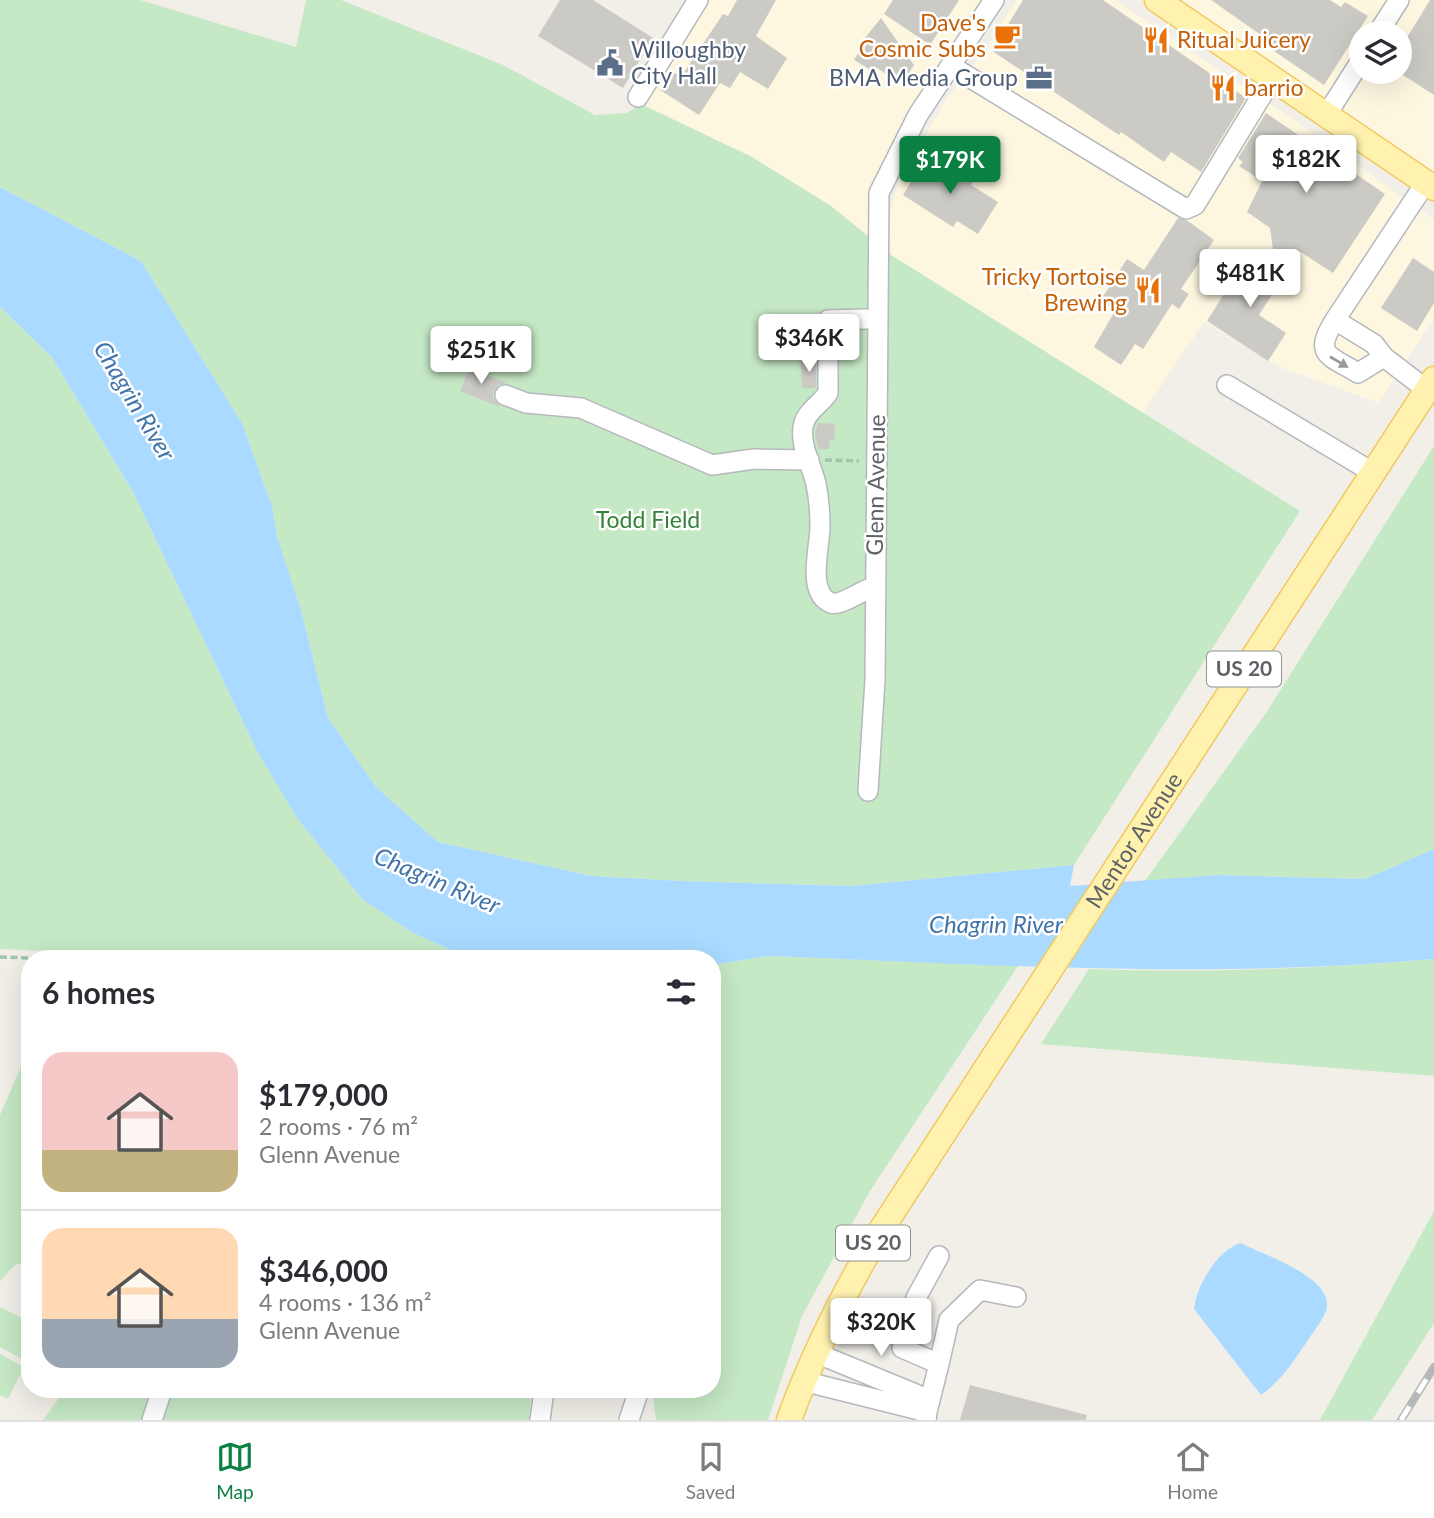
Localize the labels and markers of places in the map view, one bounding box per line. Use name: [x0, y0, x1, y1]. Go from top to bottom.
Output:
place label: Dave's Cosmic Subs: [859, 8, 986, 62]
cafe icon: Dave's Cosmic Subs: [992, 21, 1022, 51]
restaurant icon: Ritual Juicery: [1141, 25, 1171, 55]
place label: Ritual Juicery: [1177, 25, 1311, 53]
place label: Willoughby City Hall: [631, 35, 746, 89]
public building icon: Willoughby City Hall: [595, 48, 625, 78]
place label: BMA Media Group: [829, 63, 1018, 91]
office icon: BMA Media Group: [1024, 63, 1054, 93]
restaurant icon: barrio: [1208, 73, 1238, 103]
place label: barrio: [1244, 73, 1304, 101]
pin: $179K: [901, 136, 999, 196]
pin: $182K: [1257, 136, 1355, 195]
pin: $481K: [1201, 250, 1299, 309]
place label: Tricky Tortoise Brewing: [982, 262, 1127, 316]
restaurant icon: Tricky Tortoise Brewing: [1133, 275, 1163, 305]
pin: $346K: [760, 314, 858, 374]
pin: $251K: [432, 326, 530, 386]
pin: $320K: [832, 1298, 930, 1358]

